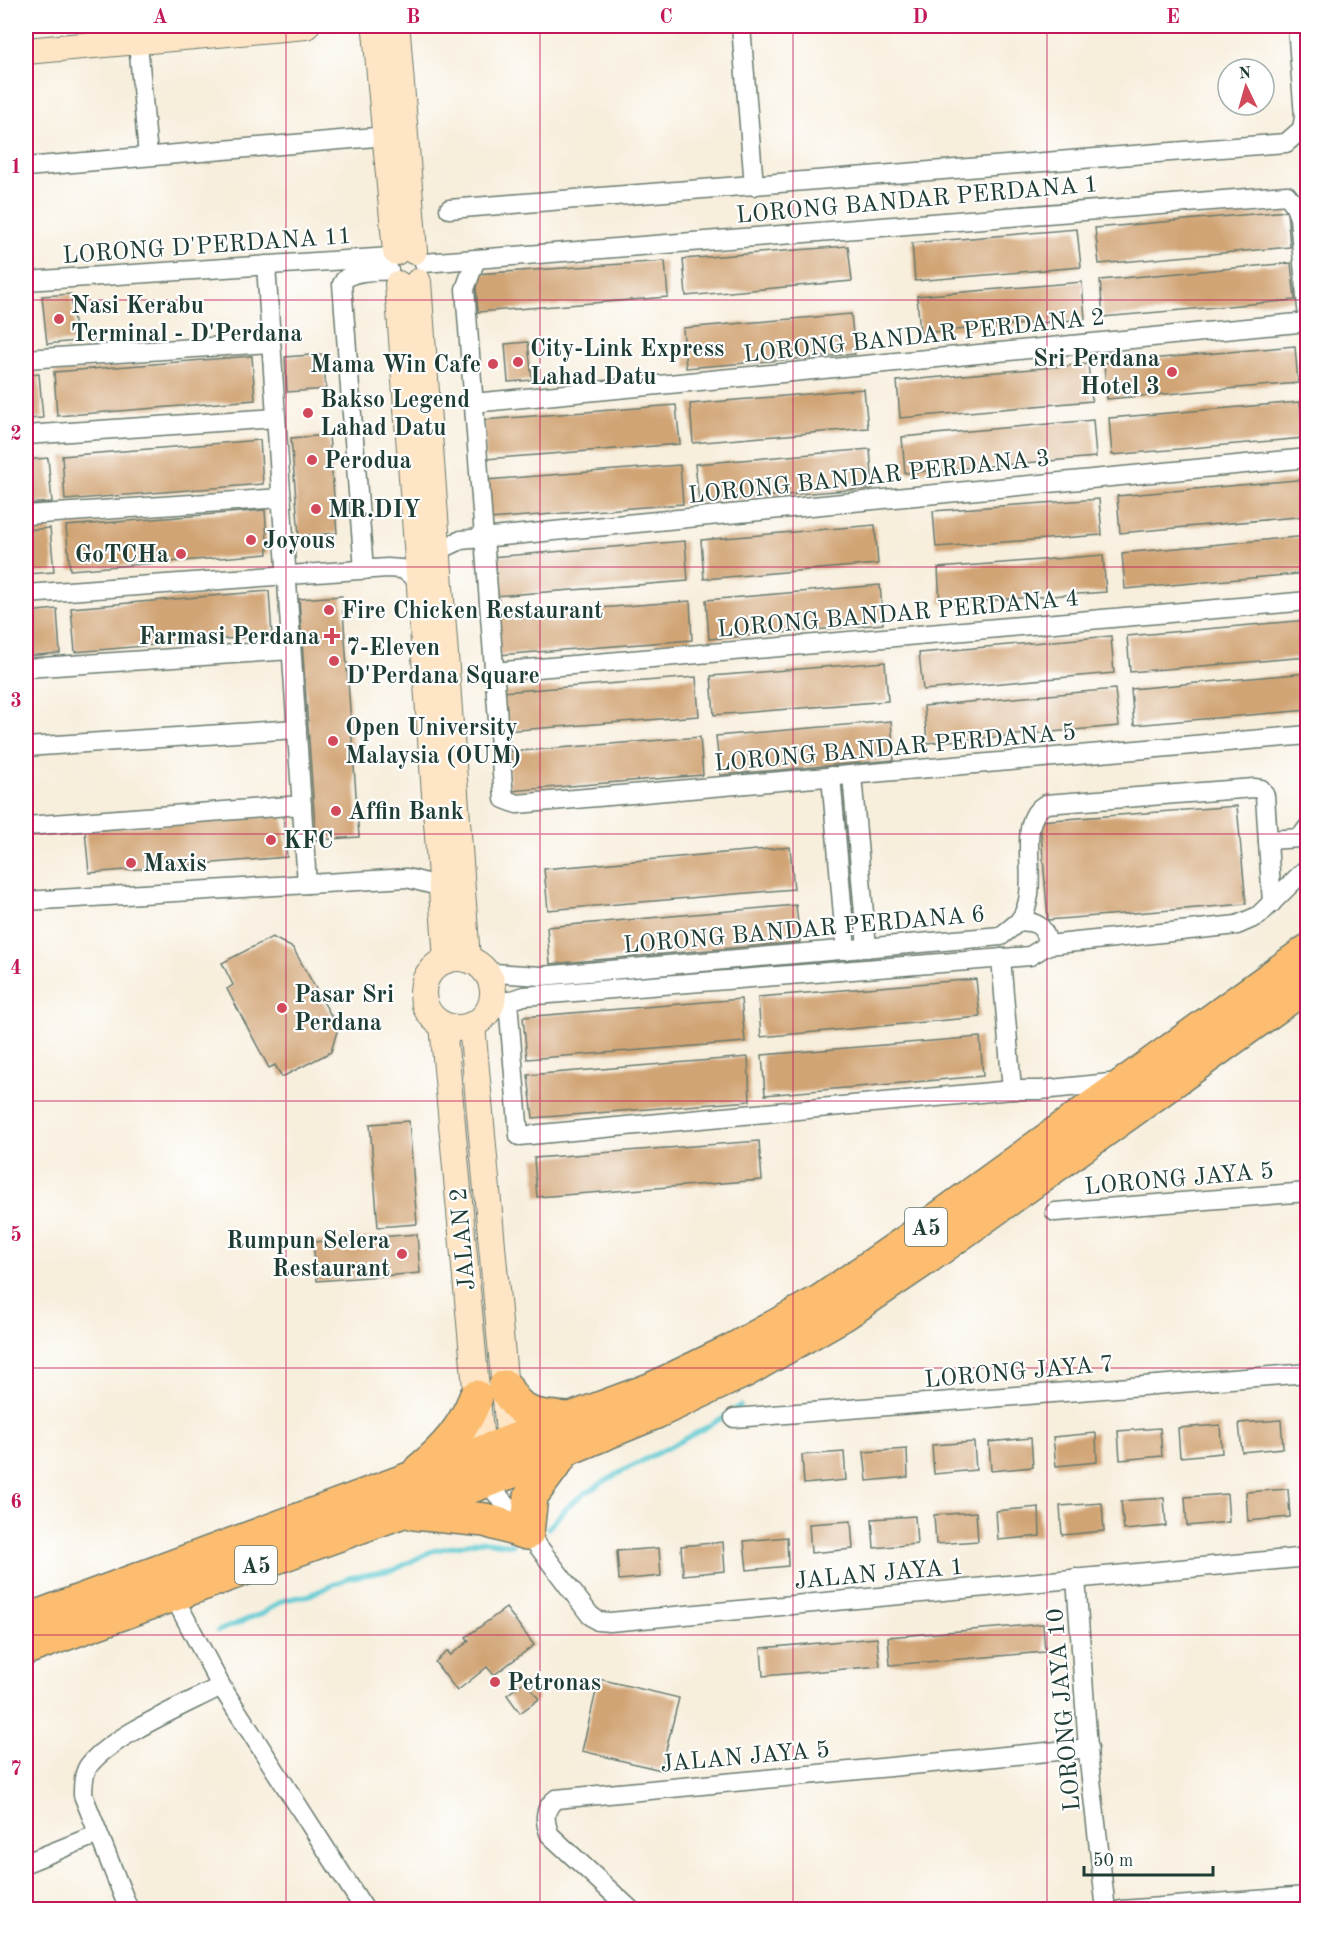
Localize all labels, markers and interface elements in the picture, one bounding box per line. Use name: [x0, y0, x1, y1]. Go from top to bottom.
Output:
text: A: [152, 8, 168, 28]
text: B: [406, 8, 420, 28]
text: C: [659, 8, 673, 28]
text: D: [912, 8, 928, 28]
text: E: [1166, 8, 1180, 28]
north arrow: [1216, 57, 1276, 117]
text: N: [1238, 65, 1252, 83]
text: 1: [10, 158, 22, 178]
street label: LORONG BANDAR PERDANA 1: [735, 173, 1099, 229]
street label: LORONG D'PERDANA 11: [62, 225, 353, 269]
place label: Nasi Kerabu Terminal - D'Perdana: [71, 295, 303, 347]
street label: LORONG BANDAR PERDANA 2: [742, 306, 1106, 368]
marker: Nasi Kerabu Terminal - D'Perdana: [52, 312, 66, 326]
place label: City-Link Express Lahad Datu: [530, 338, 724, 390]
place label: Sri Perdana Hotel 3: [1033, 348, 1160, 400]
place label: Mama Win Cafe: [310, 354, 481, 378]
marker: City-Link Express Lahad Datu: [511, 355, 525, 369]
marker: Mama Win Cafe: [486, 357, 500, 371]
marker: Sri Perdana Hotel 3: [1165, 365, 1179, 379]
place label: Bakso Legend Lahad Datu: [320, 389, 470, 441]
marker: Bakso Legend Lahad Datu: [301, 406, 315, 420]
text: 2: [10, 425, 22, 445]
street label: LORONG BANDAR PERDANA 3: [687, 447, 1051, 509]
place label: Perodua: [324, 450, 412, 474]
marker: Perodua: [305, 453, 319, 467]
place label: MR.DIY: [328, 499, 421, 523]
marker: MR.DIY: [309, 502, 323, 516]
place label: Joyous: [263, 530, 335, 554]
marker: Joyous: [244, 533, 258, 547]
place label: GoTCHa: [75, 544, 169, 568]
marker: GoTCHa: [174, 547, 188, 561]
street label: LORONG BANDAR PERDANA 4: [716, 587, 1080, 643]
place label: Fire Chicken Restaurant: [341, 600, 603, 624]
marker: Fire Chicken Restaurant: [322, 603, 336, 617]
place label: Farmasi Perdana: [139, 626, 320, 650]
marker: Farmasi Perdana: [325, 629, 339, 643]
place label: 7-Eleven D'Perdana Square: [346, 637, 540, 689]
marker: 7-Eleven D'Perdana Square: [327, 654, 341, 668]
text: 3: [10, 692, 22, 712]
place label: Open University Malaysia (OUM): [345, 717, 521, 769]
street label: LORONG BANDAR PERDANA 5: [713, 721, 1077, 777]
marker: Open University Malaysia (OUM): [326, 734, 340, 748]
place label: Affin Bank: [348, 801, 464, 825]
marker: Affin Bank: [329, 804, 343, 818]
place label: KFC: [283, 830, 333, 854]
marker: KFC: [264, 833, 278, 847]
place label: Maxis: [143, 853, 206, 877]
marker: Maxis: [124, 856, 138, 870]
street label: LORONG BANDAR PERDANA 6: [622, 903, 986, 959]
text: 4: [10, 959, 22, 979]
place label: Pasar Sri Perdana: [294, 984, 394, 1036]
marker: Pasar Sri Perdana: [275, 1001, 289, 1015]
street label: LORONG JAYA 5: [1083, 1160, 1275, 1200]
street label: JALAN 2: [448, 1186, 480, 1291]
road number: A5: [905, 1208, 947, 1246]
text: 5: [10, 1225, 22, 1246]
place label: Rumpun Selera Restaurant: [226, 1230, 390, 1282]
marker: Rumpun Selera Restaurant: [395, 1247, 409, 1261]
street label: LORONG JAYA 7: [923, 1353, 1115, 1393]
text: 6: [10, 1493, 22, 1513]
road number: A5: [235, 1546, 277, 1584]
street label: JALAN JAYA 1: [793, 1556, 965, 1594]
street label: LORONG JAYA 10: [1044, 1607, 1086, 1812]
place label: Petronas: [507, 1672, 601, 1696]
marker: Petronas: [488, 1675, 502, 1689]
street label: JALAN JAYA 5: [659, 1739, 831, 1777]
text: 7: [10, 1760, 22, 1780]
scale bar: [1084, 1839, 1213, 1877]
text: 50 m: [1093, 1852, 1133, 1870]

